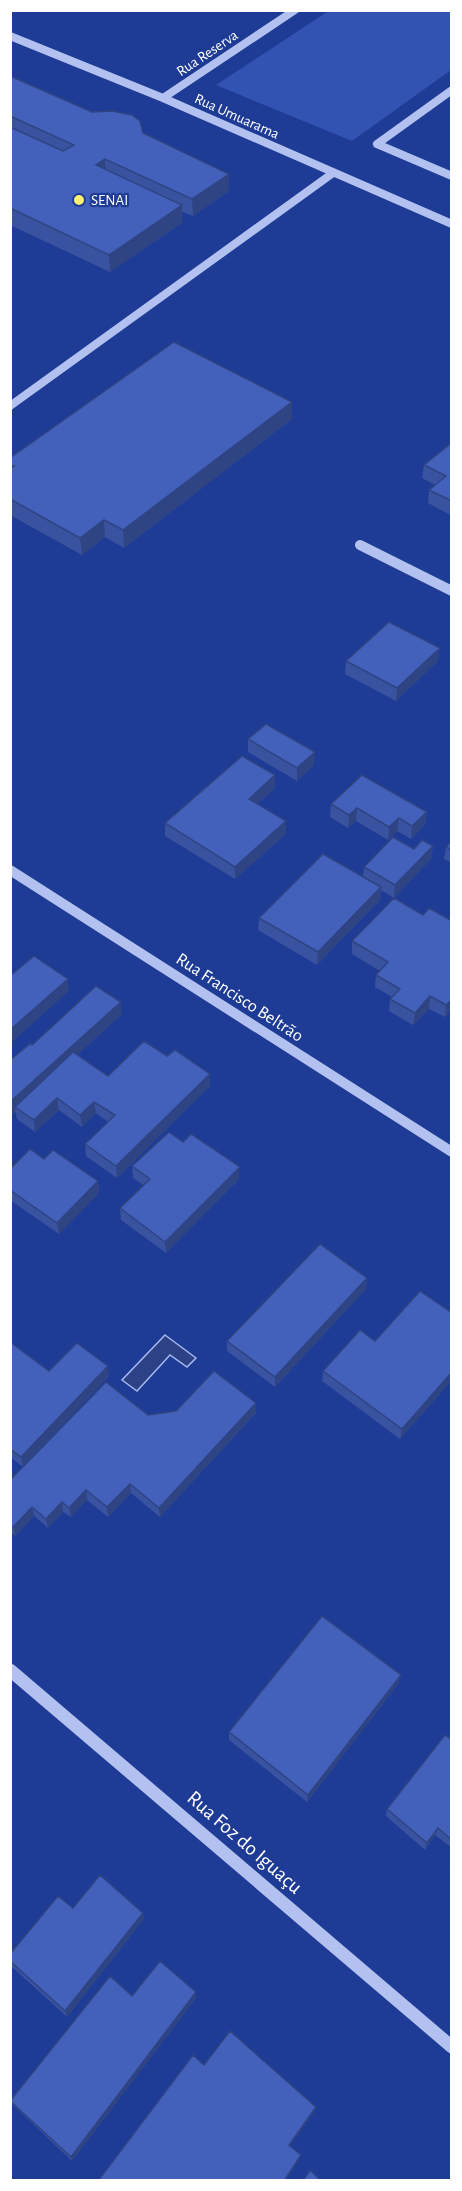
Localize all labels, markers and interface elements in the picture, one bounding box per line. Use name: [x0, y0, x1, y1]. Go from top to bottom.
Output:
street label: Rua Reserva: [174, 28, 241, 79]
street label: Rua Umuarama: [192, 91, 281, 142]
marker: SENAI: [72, 193, 86, 207]
place label: SENAI: [91, 193, 128, 208]
street label: Rua Francisco Beltrão: [173, 950, 306, 1046]
street label: Rua Foz do Iguaçu: [183, 1787, 306, 1898]

